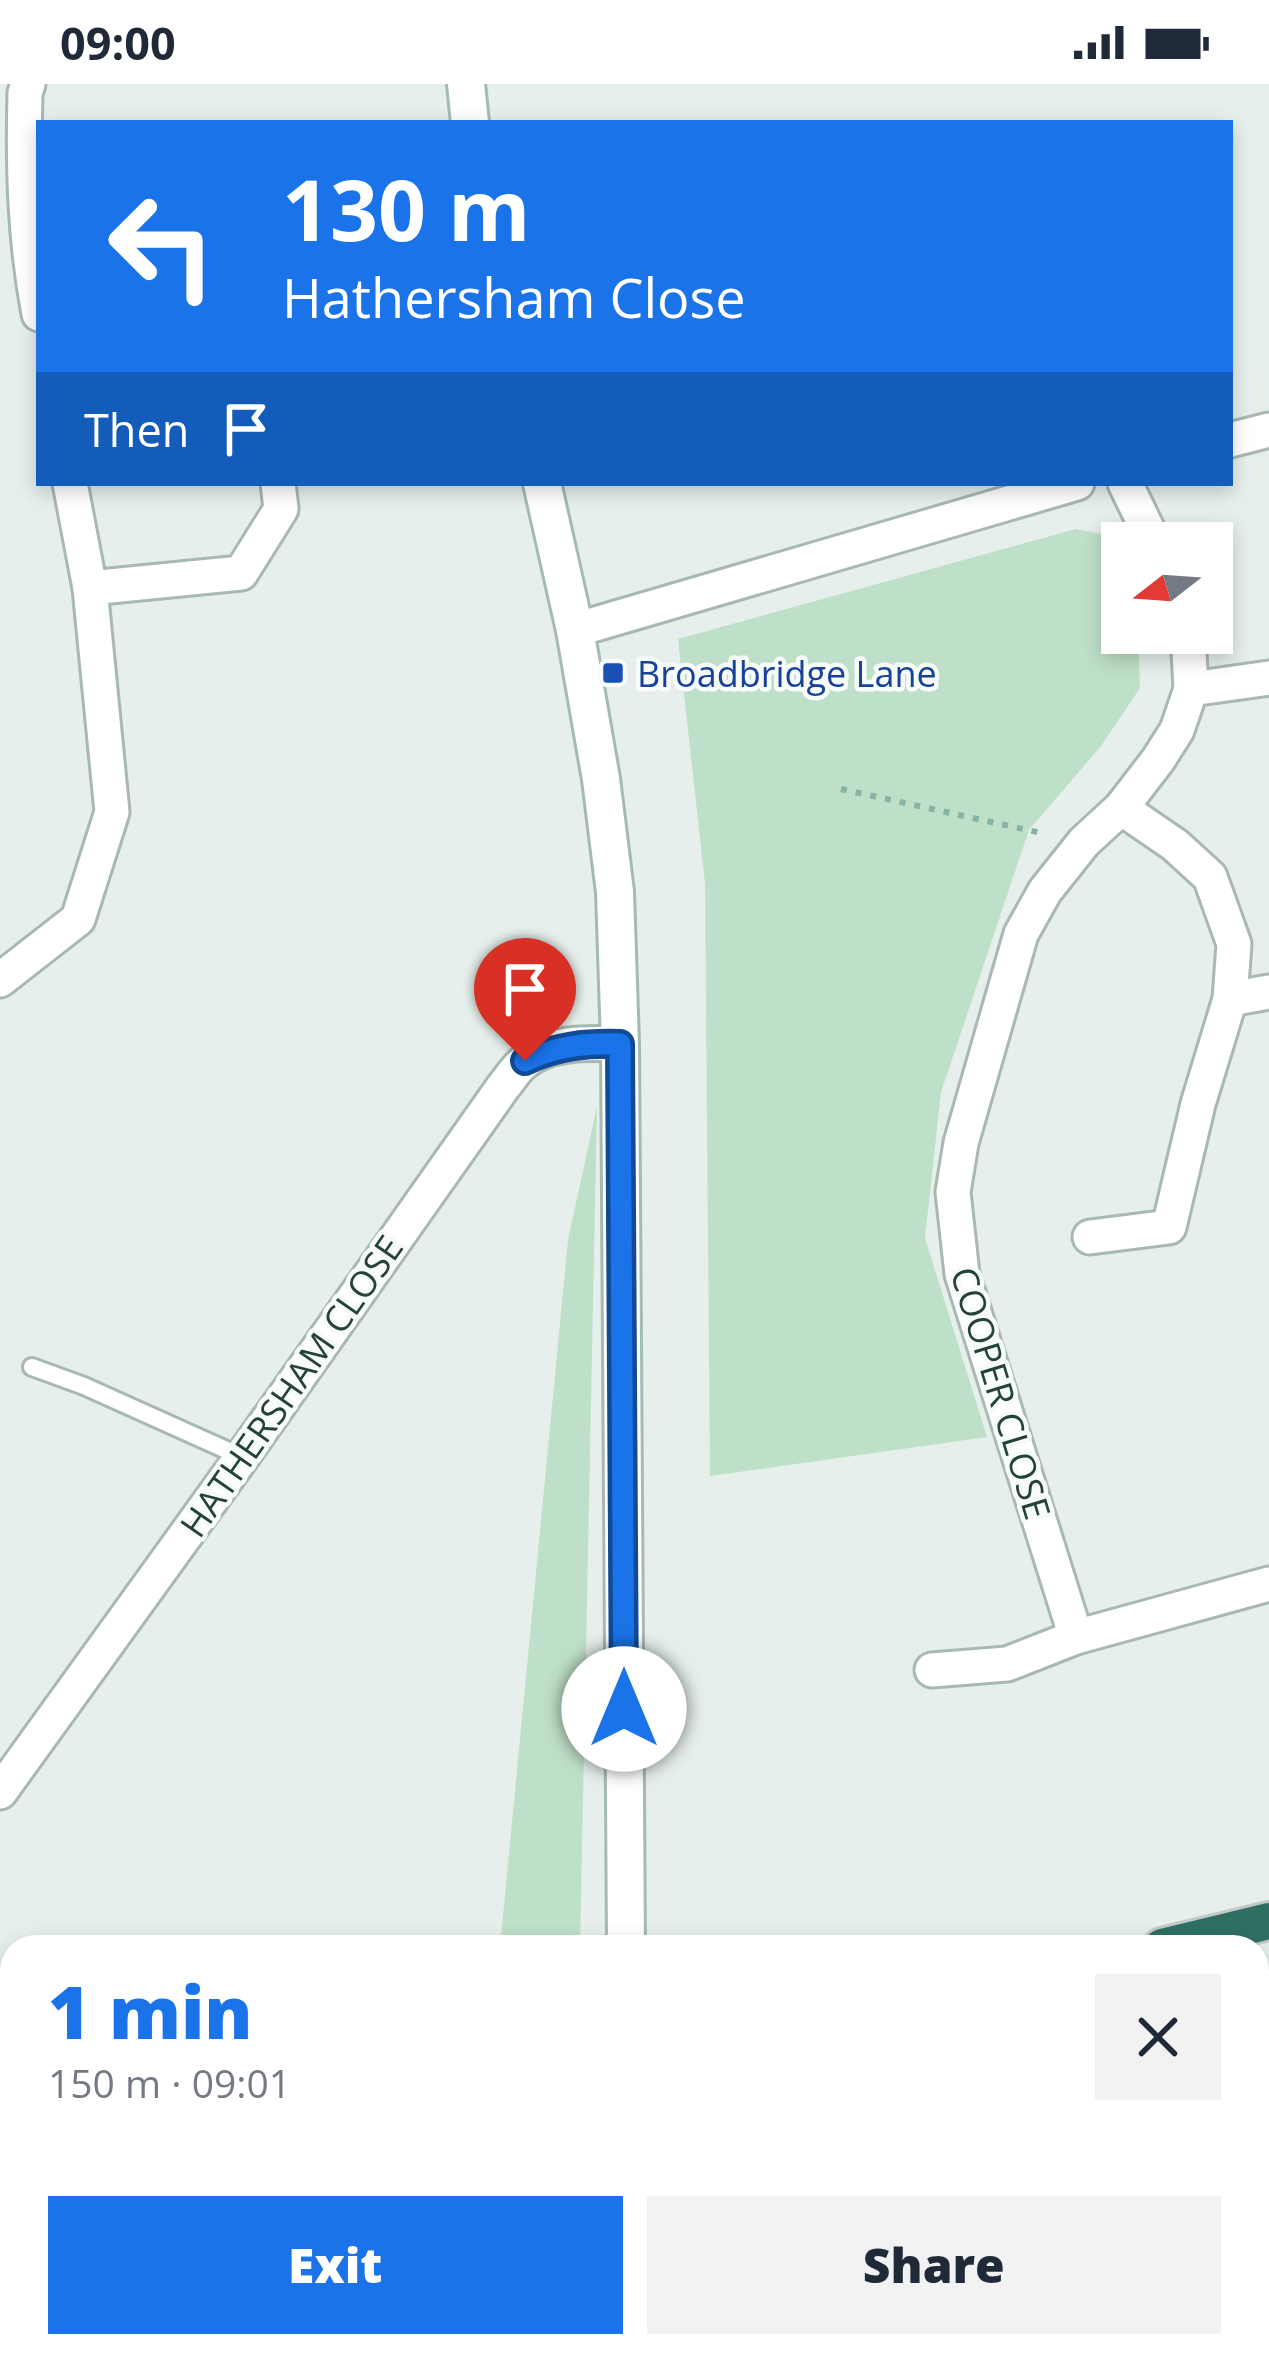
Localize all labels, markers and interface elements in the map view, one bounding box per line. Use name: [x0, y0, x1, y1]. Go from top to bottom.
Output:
text: 09:00: [60, 12, 176, 73]
text: 130 m: [282, 151, 530, 266]
icon: left: [84, 168, 240, 324]
text: Hathersham Close: [282, 260, 746, 334]
icon: arrive: [213, 396, 279, 462]
text: Then: [84, 399, 189, 460]
north arrow: [1101, 522, 1233, 654]
map controls: [1101, 522, 1233, 654]
place label: Broadbridge Lane: [637, 649, 937, 698]
marker: Broadbridge Lane: [600, 660, 626, 686]
pin: [474, 938, 576, 1061]
icon: arrive: [492, 956, 558, 1022]
street label: HATHERSHAM CLOSE: [168, 1225, 414, 1547]
street label: COOPER CLOSE: [939, 1261, 1063, 1525]
position arrow: [561, 1646, 687, 1772]
text: 1 min: [48, 1962, 253, 2060]
button: close: [1095, 1974, 1221, 2100]
text: 150 m · 09:01: [48, 2056, 291, 2109]
button: Exit: [48, 2196, 623, 2334]
button: Share: [647, 2196, 1221, 2334]

